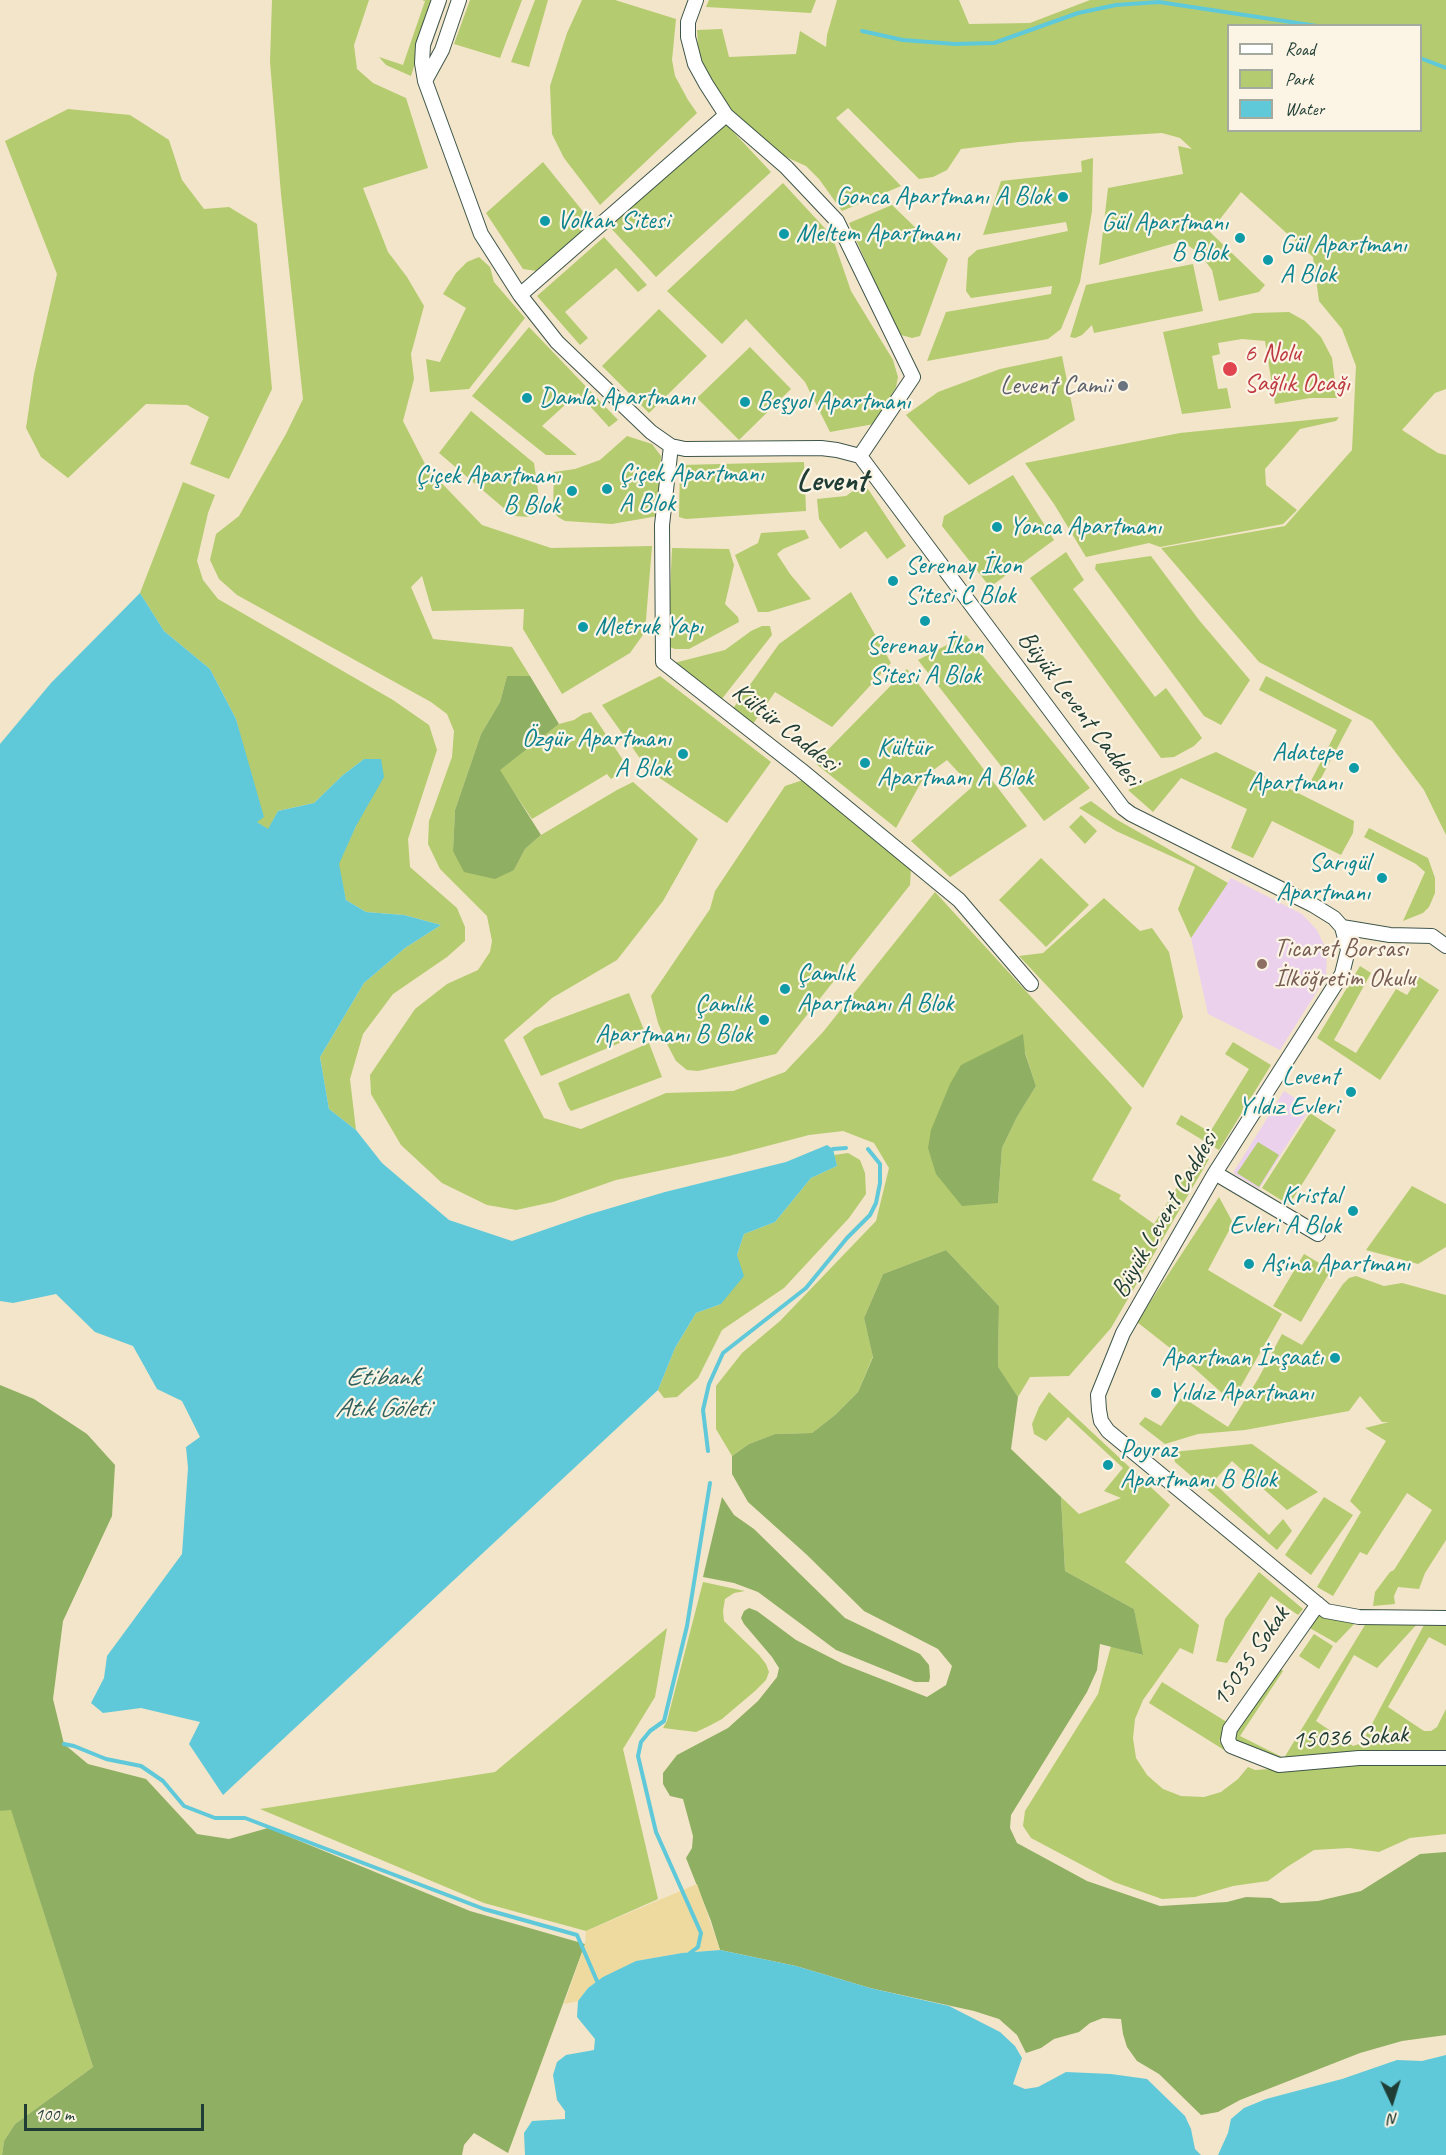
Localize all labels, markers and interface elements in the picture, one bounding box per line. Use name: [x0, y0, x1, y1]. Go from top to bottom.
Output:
legend: [1227, 24, 1422, 132]
text: Road: [1285, 38, 1315, 60]
text: Park: [1285, 68, 1314, 90]
text: Water: [1285, 98, 1324, 120]
place label: Gonca Apartmanı A Blok: [835, 181, 1051, 213]
marker: Gonca Apartmanı A Blok: [1056, 190, 1070, 204]
place label: Volkan Sitesi: [557, 205, 669, 237]
place label: Gül Apartmanı B Blok: [1101, 207, 1228, 268]
marker: Volkan Sitesi: [538, 214, 552, 228]
place label: Meltem Apartmanı: [796, 218, 959, 250]
marker: Meltem Apartmanı: [777, 227, 791, 241]
place label: Gül Apartmanı A Blok: [1280, 229, 1407, 290]
marker: Gül Apartmanı B Blok: [1233, 231, 1247, 245]
marker: Gül Apartmanı A Blok: [1261, 253, 1275, 267]
place label: 6 Nolu Sağlık Ocağı: [1244, 338, 1350, 400]
marker: 6 Nolu Sağlık Ocağı: [1221, 360, 1239, 378]
place label: Levent Camii: [1000, 370, 1111, 402]
marker: Levent Camii: [1116, 379, 1130, 393]
place label: Damla Apartmanı: [539, 382, 695, 414]
place label: Beşyol Apartmanı: [757, 386, 910, 418]
marker: Damla Apartmanı: [520, 391, 534, 405]
marker: Beşyol Apartmanı: [738, 395, 752, 409]
place label: Çiçek Apartmanı A Blok: [619, 458, 764, 520]
place label: Çiçek Apartmanı B Blok: [415, 460, 560, 522]
district label: Levent: [797, 463, 867, 501]
marker: Çiçek Apartmanı A Blok: [600, 482, 614, 496]
marker: Çiçek Apartmanı B Blok: [565, 484, 579, 498]
place label: Yonca Apartmanı: [1009, 511, 1161, 543]
marker: Yonca Apartmanı: [990, 520, 1004, 534]
place label: Serenay İkon Sitesi C Blok: [905, 550, 1022, 612]
marker: Serenay İkon Sitesi C Blok: [886, 574, 900, 588]
place label: Metruk Yapı: [595, 611, 703, 643]
marker: Serenay İkon Sitesi A Blok: [918, 614, 932, 628]
marker: Metruk Yapı: [576, 620, 590, 634]
street label: Büyük Levent Caddesi: [1010, 625, 1148, 793]
place label: Serenay İkon Sitesi A Blok: [867, 630, 983, 692]
street label: Kültür Caddesi: [725, 677, 845, 779]
place label: Özgür Apartmanı A Blok: [522, 723, 671, 784]
place label: Kültür Apartmanı A Blok: [877, 732, 1033, 794]
place label: Adatepe Apartmanı: [1248, 737, 1342, 798]
marker: Özgür Apartmanı A Blok: [676, 747, 690, 761]
marker: Kültür Apartmanı A Blok: [858, 756, 872, 770]
marker: Adatepe Apartmanı: [1347, 761, 1361, 775]
place label: Sarıgül Apartmanı: [1276, 847, 1370, 909]
marker: Sarıgül Apartmanı: [1375, 871, 1389, 885]
place label: Ticaret Borsası İlköğretim Okulu: [1274, 933, 1415, 994]
marker: Ticaret Borsası İlköğretim Okulu: [1255, 957, 1269, 971]
place label: Çamlık Apartmanı A Blok: [797, 958, 953, 1020]
marker: Çamlık Apartmanı A Blok: [778, 982, 792, 996]
place label: Çamlık Apartmanı B Blok: [595, 989, 752, 1050]
marker: Çamlık Apartmanı B Blok: [757, 1013, 771, 1027]
place label: Levent Yıldız Evleri: [1238, 1061, 1339, 1122]
marker: Levent Yıldız Evleri: [1344, 1085, 1358, 1099]
street label: Büyük Levent Caddesi: [1105, 1126, 1225, 1304]
place label: Kristal Evleri A Blok: [1229, 1180, 1341, 1242]
marker: Kristal Evleri A Blok: [1346, 1204, 1360, 1218]
place label: Aşina Apartmanı: [1261, 1248, 1410, 1280]
marker: Aşina Apartmanı: [1242, 1257, 1256, 1271]
place label: Apartman İnşaatı: [1162, 1342, 1323, 1374]
marker: Apartman İnşaatı: [1328, 1351, 1342, 1365]
water label: Etibank Atık Göleti: [335, 1362, 429, 1425]
place label: Yıldız Apartmanı: [1168, 1377, 1314, 1409]
marker: Yıldız Apartmanı: [1149, 1386, 1163, 1400]
place label: Poyraz Apartmanı B Blok: [1120, 1434, 1277, 1496]
marker: Poyraz Apartmanı B Blok: [1101, 1458, 1115, 1472]
street label: 15035 Sokak: [1205, 1601, 1297, 1713]
street label: 15036 Sokak: [1291, 1719, 1409, 1757]
north arrow: [1362, 2071, 1422, 2131]
scale bar: [27, 2092, 207, 2130]
text: 100 m: [35, 2103, 74, 2125]
text: N: [1388, 2109, 1399, 2129]

